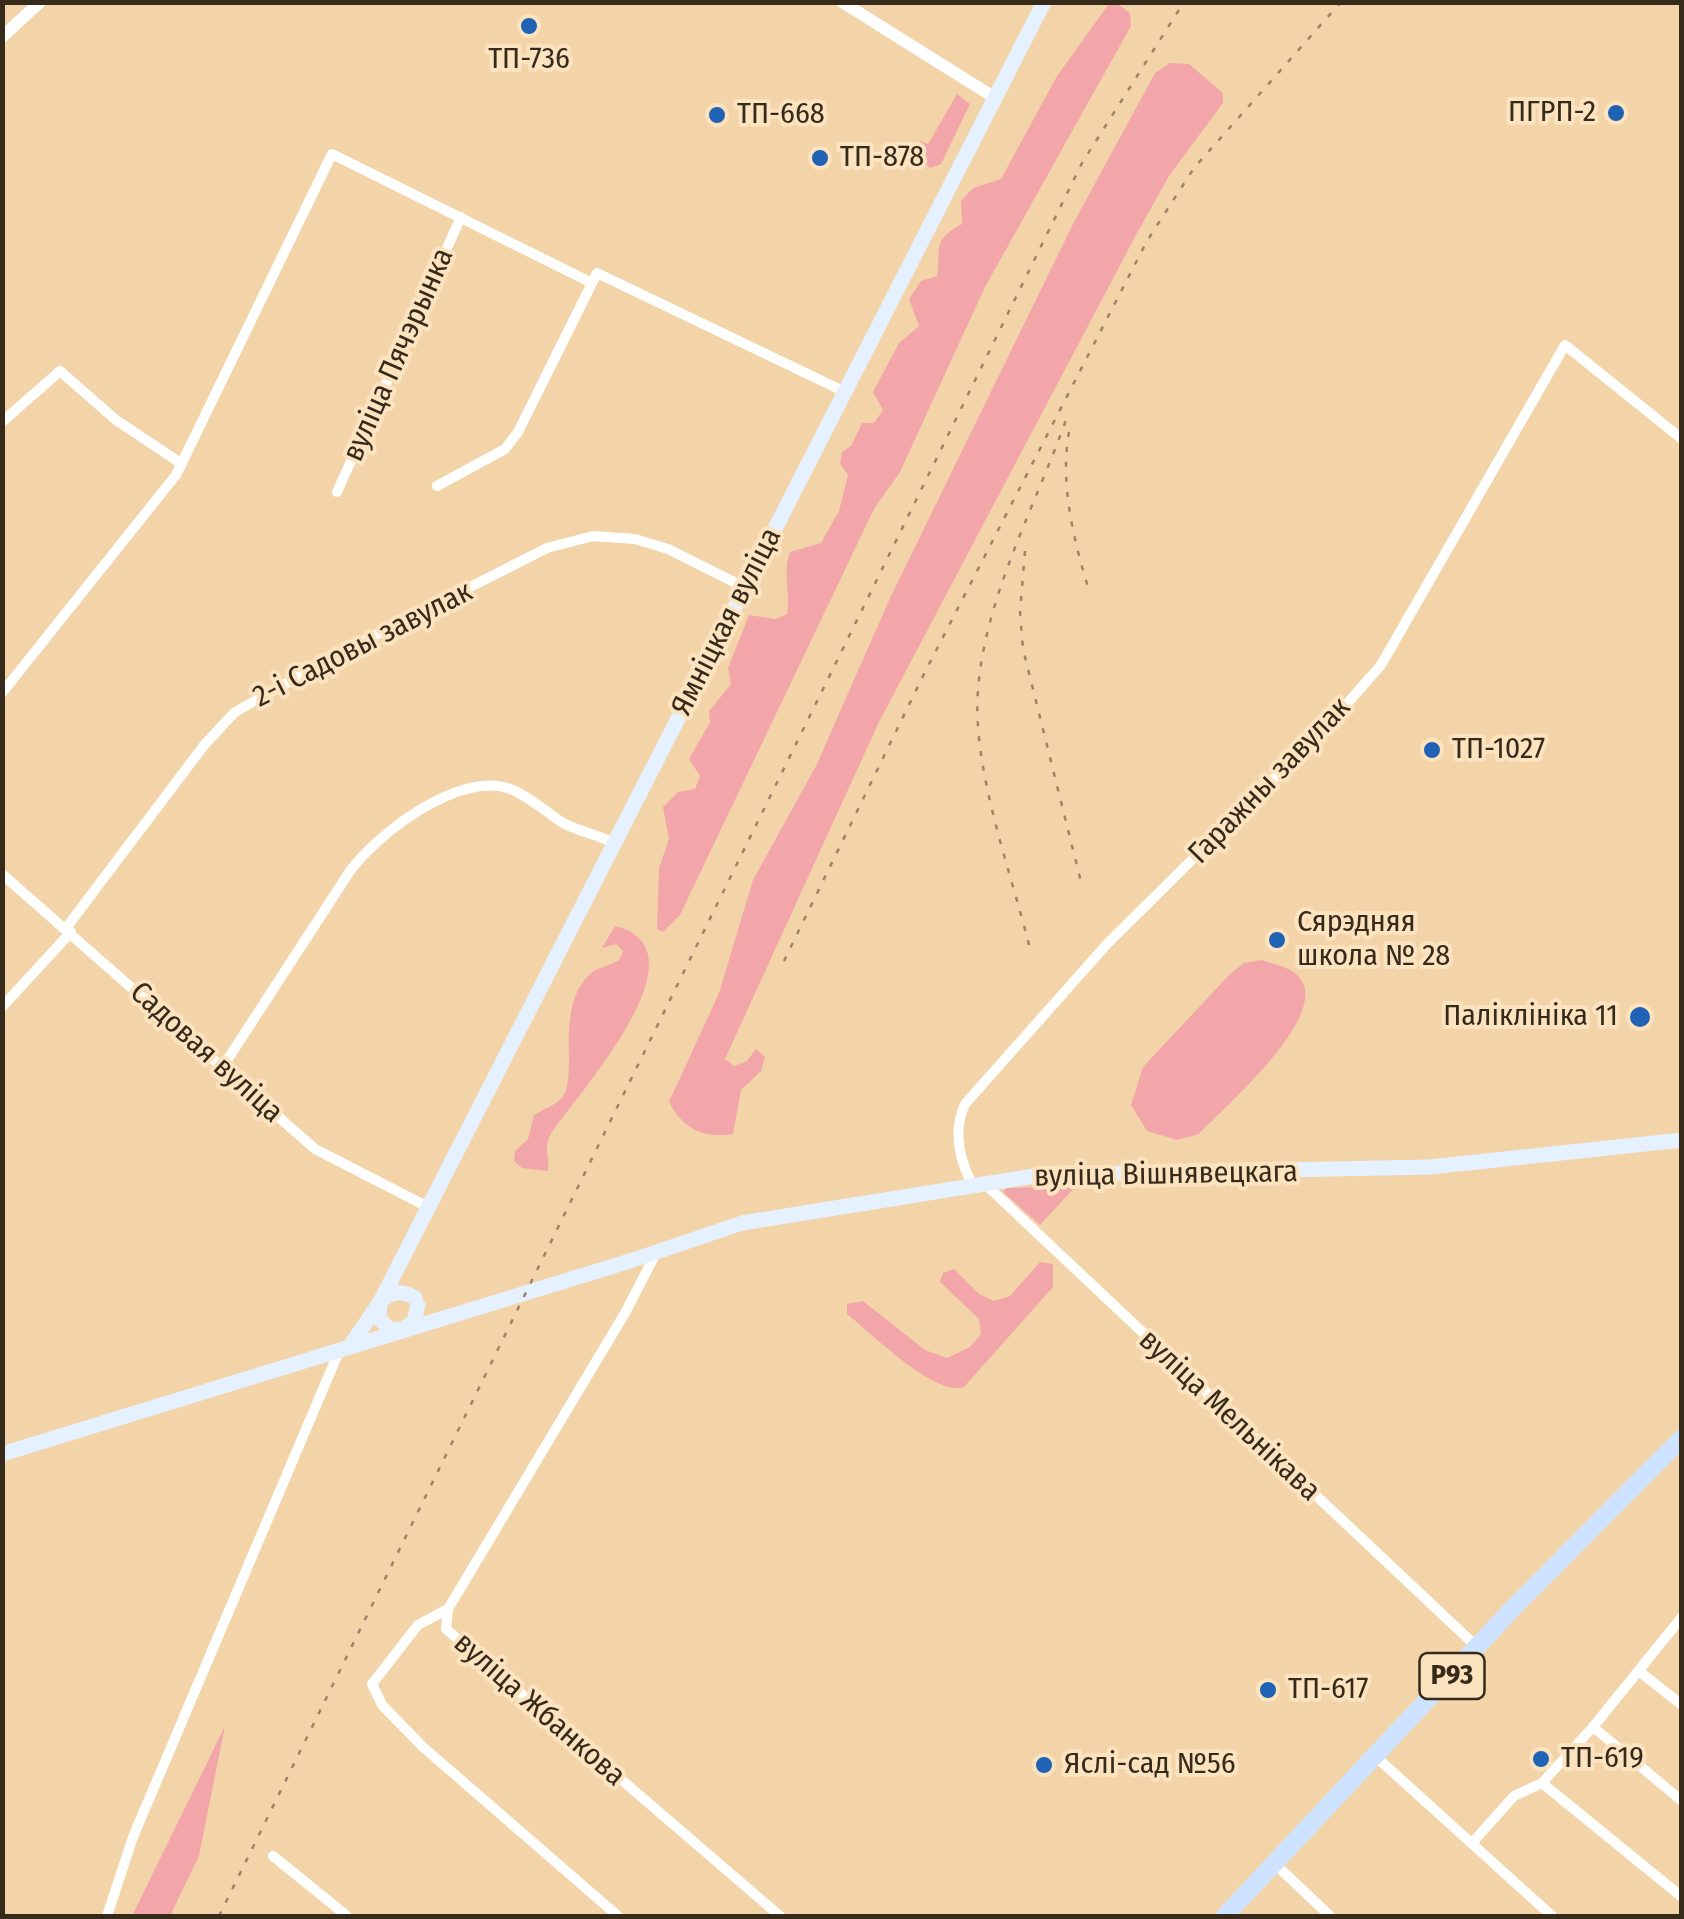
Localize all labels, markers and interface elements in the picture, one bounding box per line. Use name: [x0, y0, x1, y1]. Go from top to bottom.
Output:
marker: ТП-736: [518, 15, 540, 37]
place label: ТП-736: [488, 42, 570, 78]
place label: ПГРП-2: [1508, 95, 1596, 131]
place label: ТП-668: [737, 97, 825, 133]
marker: ПГРП-2: [1605, 102, 1627, 124]
marker: ТП-668: [706, 104, 728, 126]
place label: ТП-878: [840, 140, 924, 176]
marker: ТП-878: [809, 147, 831, 169]
street label: вуліца Пячэрынка: [336, 243, 462, 467]
street label: Ямніцкая вуліца: [664, 522, 790, 722]
street label: 2-і Садовы завулак: [247, 574, 479, 716]
street label: Гаражны завулак: [1181, 690, 1359, 872]
place label: ТП-1027: [1452, 732, 1545, 768]
marker: ТП-1027: [1421, 739, 1443, 761]
place label: Сярэдняя школа № 28: [1297, 905, 1450, 976]
marker: Сярэдняя школа № 28: [1266, 929, 1288, 951]
street label: Садовая вуліца: [122, 975, 290, 1131]
place label: Паліклініка 11: [1443, 999, 1618, 1035]
marker: Паліклініка 11: [1627, 1004, 1653, 1030]
street label: вуліца Вішнявецкага: [1034, 1155, 1298, 1195]
street label: вуліца Мельнікава: [1131, 1323, 1327, 1509]
street label: вуліца Жбанкова: [446, 1626, 632, 1794]
road number: Р93: [1420, 1653, 1484, 1699]
place label: ТП-617: [1288, 1672, 1368, 1708]
marker: ТП-617: [1257, 1679, 1279, 1701]
place label: ТП-619: [1561, 1741, 1644, 1777]
place label: Яслі-сад №56: [1064, 1747, 1236, 1783]
marker: ТП-619: [1530, 1748, 1552, 1770]
marker: Яслі-сад №56: [1033, 1754, 1055, 1776]

